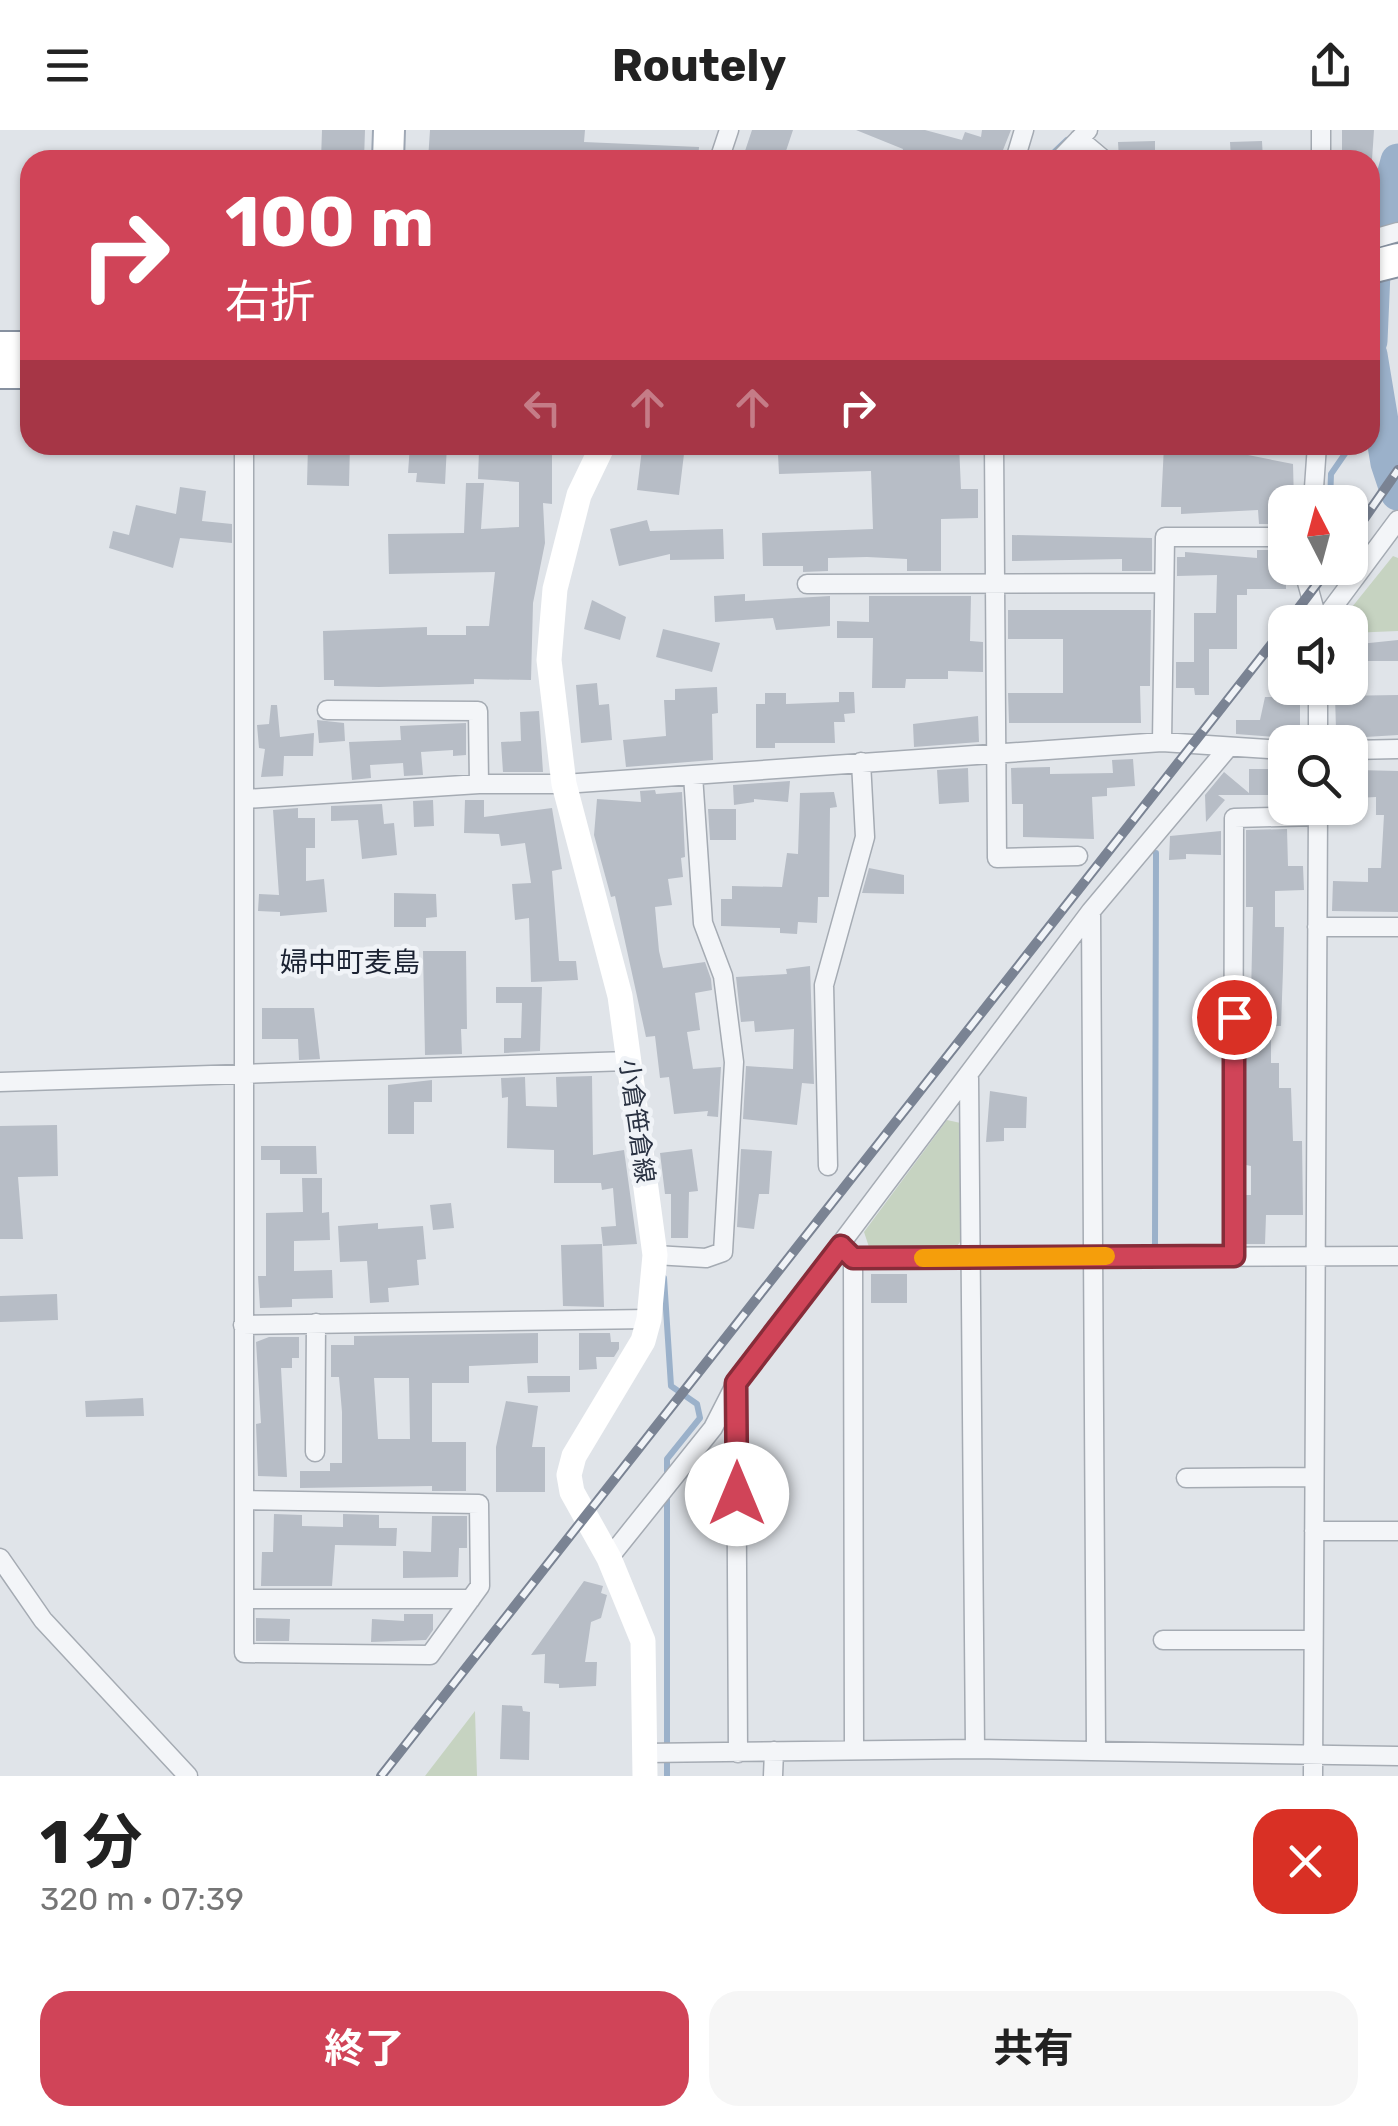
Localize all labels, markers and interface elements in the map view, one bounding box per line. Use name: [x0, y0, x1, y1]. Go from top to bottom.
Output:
icon: menu: [40, 38, 95, 93]
icon: share: [1303, 38, 1358, 93]
text: Routely: [612, 39, 786, 92]
text: 100 m: [225, 181, 434, 264]
icon: right: [60, 190, 190, 320]
text: 右折: [225, 275, 315, 328]
icon: left: [515, 380, 570, 435]
icon: ahead: [620, 380, 675, 435]
icon: ahead: [725, 380, 780, 435]
icon: right: [830, 380, 885, 435]
north arrow: [1268, 485, 1368, 585]
map controls: [1268, 485, 1368, 825]
button: sound: [1268, 605, 1368, 705]
button: search: [1268, 725, 1368, 825]
district label: 婦中町麦島: [280, 946, 420, 979]
pin: [1192, 975, 1277, 1060]
icon: arrive: [1207, 990, 1262, 1045]
street label: 小倉笹倉線: [614, 1057, 660, 1185]
position arrow: [685, 1442, 789, 1546]
text: 1 分: [40, 1807, 143, 1878]
button: close: [1253, 1809, 1358, 1914]
text: 320 m · 07:39: [40, 1880, 244, 1918]
button: 終了: [40, 1991, 689, 2106]
button: 共有: [709, 1991, 1358, 2106]

